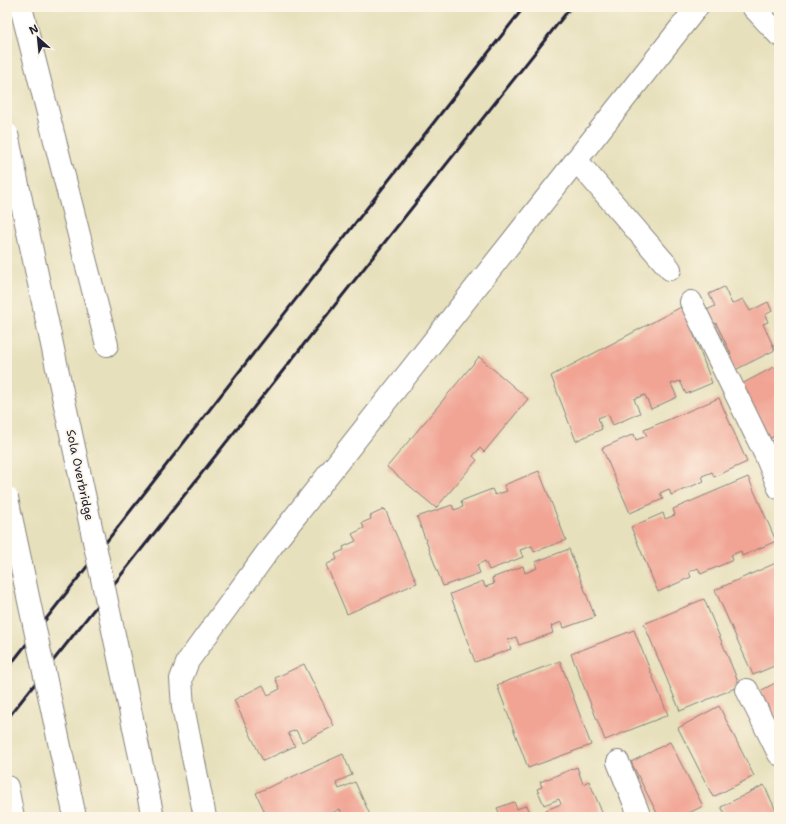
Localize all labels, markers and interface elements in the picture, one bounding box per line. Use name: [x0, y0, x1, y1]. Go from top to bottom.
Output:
north arrow: [18, 18, 58, 58]
text: N: [26, 21, 41, 38]
street label: Sola Overbridge: [63, 428, 98, 522]

